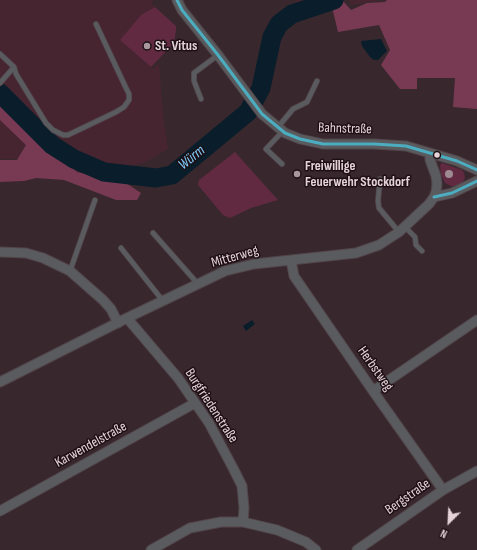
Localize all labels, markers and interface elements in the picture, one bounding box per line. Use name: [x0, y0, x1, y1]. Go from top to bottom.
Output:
place label: St. Vitus: [155, 38, 197, 54]
marker: St. Vitus: [142, 41, 152, 51]
street label: Bahnstraße: [318, 120, 372, 138]
water label: Würm: [175, 142, 209, 174]
unlabelled marker: [432, 150, 442, 160]
place label: Freiwillige Feuerwehr Stockdorf: [305, 158, 410, 190]
marker: Freiwillige Feuerwehr Stockdorf: [292, 169, 302, 179]
street label: Mitterweg: [210, 242, 260, 272]
street label: Herbstweg: [354, 343, 396, 395]
street label: Burgfriedenstraße: [181, 366, 241, 446]
street label: Karwendelstraße: [52, 418, 130, 472]
street label: Bergstraße: [382, 475, 434, 519]
north arrow: [429, 502, 469, 542]
text: N: [439, 526, 449, 541]

